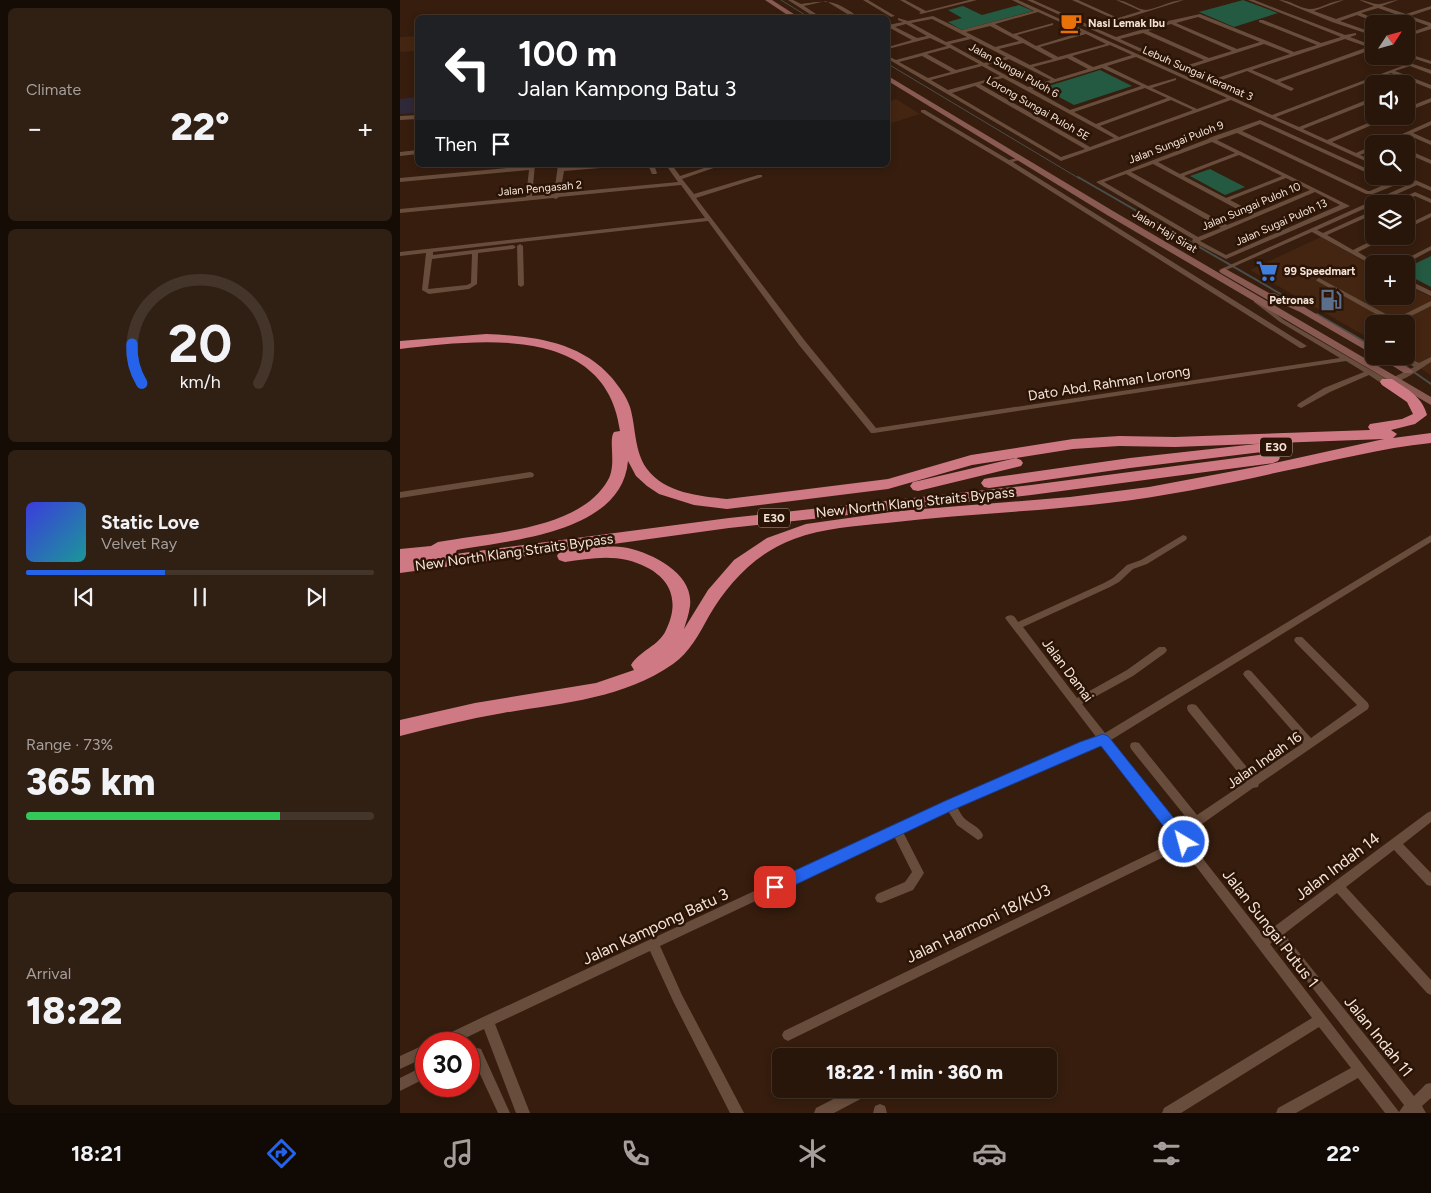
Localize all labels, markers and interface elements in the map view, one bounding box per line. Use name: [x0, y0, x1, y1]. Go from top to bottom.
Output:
cafe icon: Nasi Lemak Ibu: [1058, 10, 1084, 36]
north arrow: [1365, 15, 1415, 65]
map controls: [1365, 15, 1415, 365]
place label: Nasi Lemak Ibu: [1088, 17, 1165, 30]
text: 100 m: [518, 33, 617, 75]
icon: left: [435, 35, 500, 100]
street label: Jalan Sungai Puloh 6: [966, 40, 1061, 101]
street label: Lebuh Sungai Keramat 3: [1141, 43, 1255, 104]
street label: Lorong Sungai Puloh 5E: [984, 74, 1092, 143]
text: Jalan Kampong Batu 3: [518, 75, 737, 102]
button: sound: [1365, 75, 1415, 125]
text: Climate: [26, 80, 81, 99]
text: 22°: [170, 104, 230, 150]
text: −: [26, 111, 43, 145]
text: +: [357, 111, 374, 145]
street label: Jalan Sungai Puloh 9: [1127, 118, 1226, 167]
icon: arrive: [487, 130, 515, 158]
text: Then: [435, 133, 477, 156]
button: search: [1365, 135, 1415, 185]
street label: Jalan Pengasah 2: [497, 178, 583, 199]
street label: Jalan Sungai Puloh 10: [1200, 180, 1303, 233]
button: layers: [1365, 195, 1415, 245]
street label: Jalan Sugai Puloh 13: [1233, 196, 1329, 249]
street label: Jalan Haji Sirat: [1130, 207, 1199, 256]
button: +: [1365, 255, 1415, 305]
supermarket icon: 99 Speedmart: [1254, 258, 1280, 284]
place label: 99 Speedmart: [1284, 265, 1356, 278]
fuel station icon: Petronas: [1318, 287, 1344, 313]
place label: Petronas: [1269, 294, 1314, 307]
text: 20: [168, 313, 232, 375]
button: −: [1365, 315, 1415, 365]
street label: Dato Abd. Rahman Lorong: [1027, 362, 1191, 405]
text: km/h: [180, 371, 220, 392]
road number: E30: [1260, 438, 1292, 457]
street label: New North Klang Straits Bypass: [815, 484, 1015, 521]
road number: E30: [758, 508, 790, 528]
text: Static Love: [101, 511, 199, 534]
street label: New North Klang Straits Bypass: [414, 530, 614, 575]
text: Velvet Ray: [101, 534, 177, 553]
icon: previous: [70, 583, 98, 611]
icon: pause: [186, 583, 214, 611]
icon: next: [302, 583, 330, 611]
street label: Jalan Damai: [1038, 635, 1097, 705]
street label: Jalan Indah 16: [1223, 728, 1305, 793]
text: Range · 73%: [26, 735, 113, 754]
text: 365 km: [26, 759, 156, 805]
position arrow: [1157, 815, 1209, 867]
street label: Jalan Indah 14: [1291, 828, 1383, 904]
street label: Jalan Sungai Putus 1: [1218, 865, 1323, 991]
pin: [754, 866, 796, 908]
icon: arrive: [761, 873, 789, 901]
street label: Jalan Harmoni 18/KU3: [903, 880, 1054, 967]
street label: Jalan Kampong Batu 3: [579, 884, 731, 969]
text: Arrival: [26, 964, 71, 983]
text: 18:22: [26, 988, 122, 1034]
street label: Jalan Indah 11: [1340, 992, 1417, 1080]
speed limit sign: 30: [415, 1032, 480, 1097]
text: 18:22 · 1 min · 360 m: [826, 1061, 1003, 1084]
icon: directions: [264, 1136, 299, 1171]
icon: music: [441, 1136, 476, 1171]
icon: phone: [618, 1136, 653, 1171]
icon: climate: [795, 1136, 830, 1171]
icon: car: [972, 1136, 1007, 1171]
icon: filters: [1149, 1136, 1184, 1171]
text: 18:21: [71, 1140, 122, 1167]
text: 22°: [1326, 1140, 1360, 1167]

